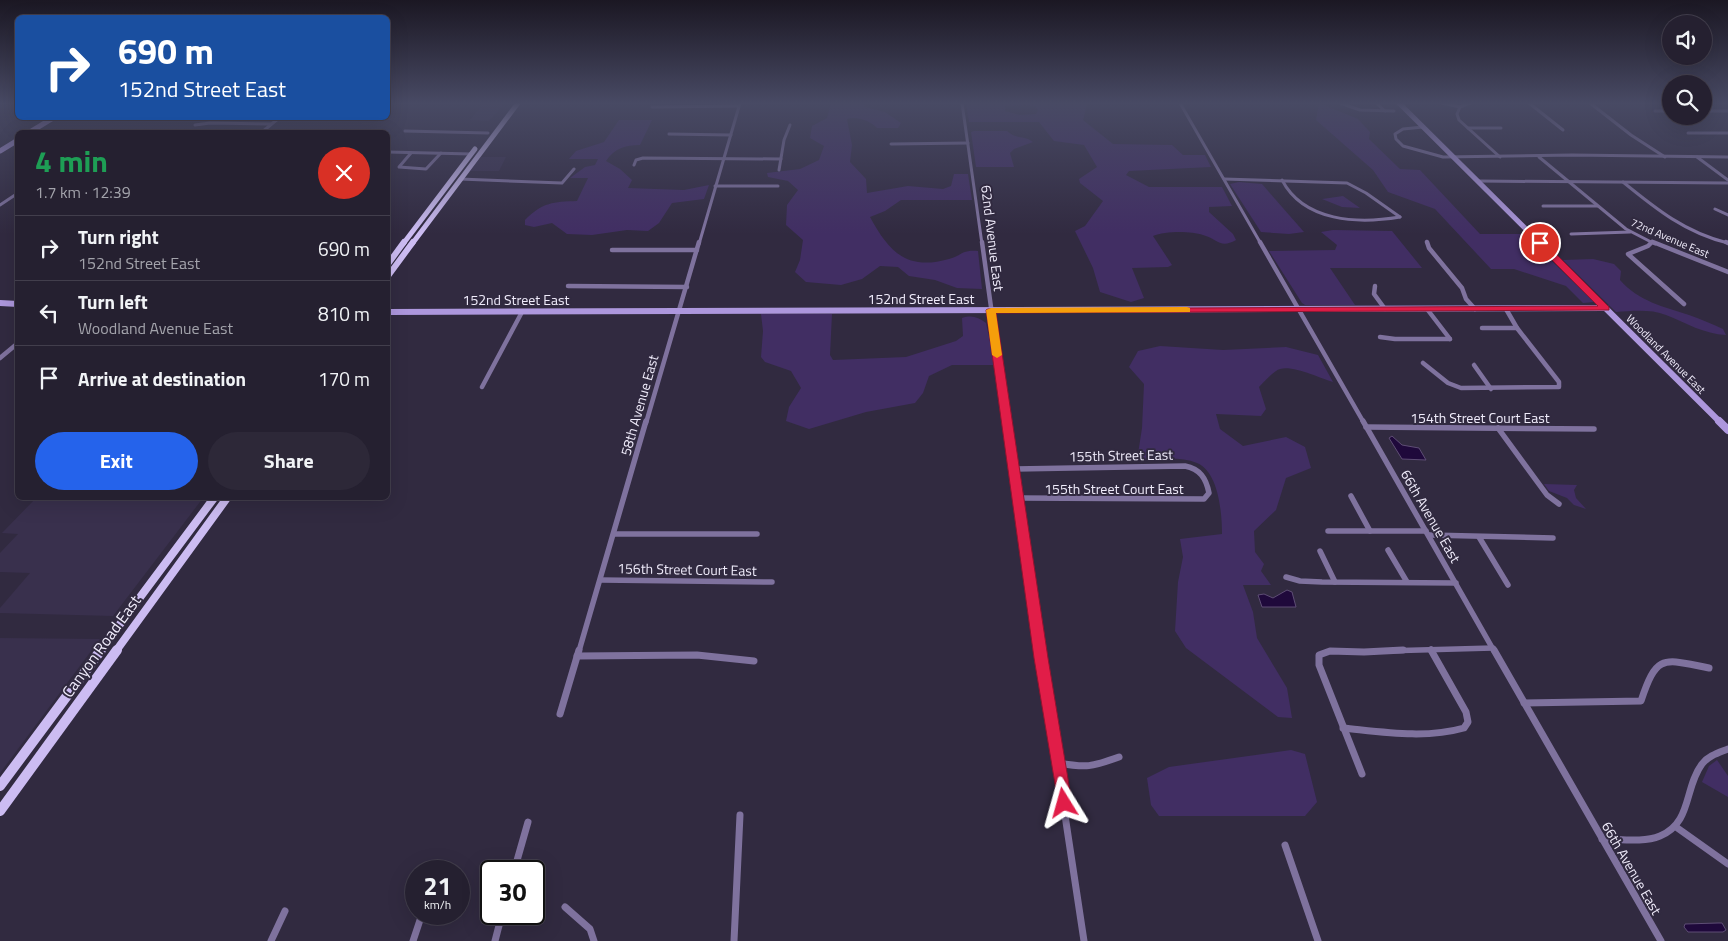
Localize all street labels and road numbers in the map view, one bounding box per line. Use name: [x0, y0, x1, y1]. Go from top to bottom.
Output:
street label: 62nd Avenue East: [976, 184, 1010, 292]
street label: 72nd Avenue East: [1628, 214, 1712, 262]
street label: 152nd Street East: [868, 288, 975, 309]
street label: 152nd Street East: [463, 289, 570, 310]
street label: Woodland Avenue East: [1623, 311, 1709, 397]
street label: 58th Avenue East: [615, 352, 663, 458]
street label: 154th Street Court East: [1410, 407, 1550, 428]
street label: 155th Street East: [1069, 444, 1173, 466]
street label: 66th Avenue East: [1396, 466, 1466, 566]
street label: 155th Street Court East: [1044, 478, 1184, 499]
street label: 156th Street Court East: [617, 557, 757, 581]
street label: Canyon Road East: [56, 590, 147, 702]
street label: 66th Avenue East: [1597, 818, 1667, 918]

